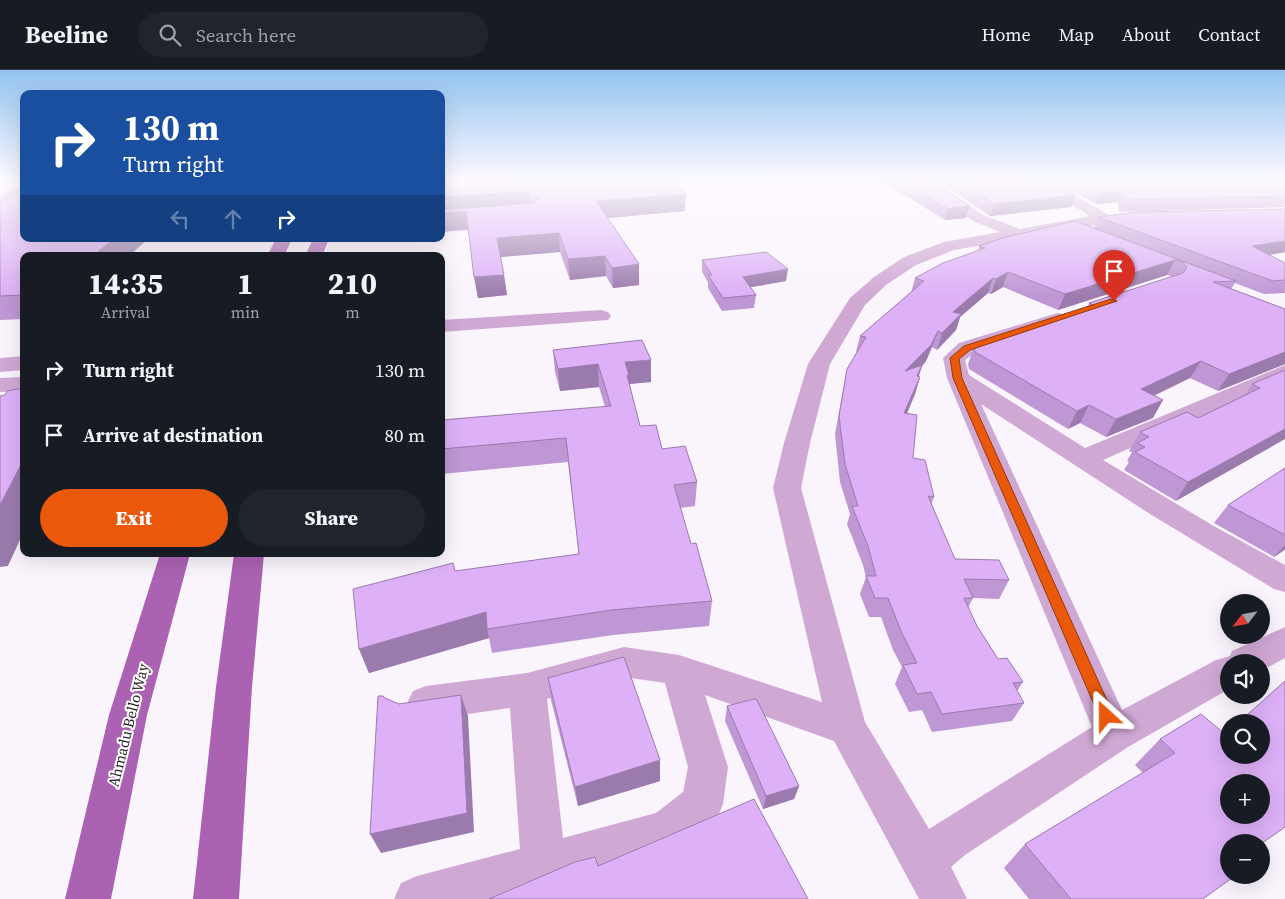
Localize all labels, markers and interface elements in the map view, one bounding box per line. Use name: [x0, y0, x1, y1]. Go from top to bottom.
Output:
search box: [138, 12, 488, 57]
text: Beeline: [25, 18, 108, 51]
icon: search: [156, 21, 184, 49]
text: Search here: [196, 22, 296, 48]
text: Home: [982, 22, 1031, 47]
text: Map: [1059, 22, 1094, 47]
text: About: [1122, 22, 1170, 47]
text: Contact: [1198, 22, 1260, 47]
text: 130 m: [123, 104, 219, 152]
icon: right: [40, 110, 105, 175]
text: Turn right: [123, 149, 224, 179]
icon: left: [166, 205, 194, 233]
icon: ahead: [219, 205, 247, 233]
icon: right: [272, 205, 300, 233]
pin: [1093, 250, 1135, 301]
icon: arrive: [1100, 257, 1128, 285]
text: 14:35: [88, 263, 163, 304]
text: 1: [237, 263, 254, 304]
text: 210: [328, 263, 377, 304]
text: Arrival: [101, 301, 150, 323]
text: min: [231, 301, 260, 323]
text: m: [345, 301, 360, 323]
icon: right: [40, 356, 68, 384]
text: Turn right: [83, 357, 174, 383]
text: 130 m: [375, 357, 425, 383]
icon: arrive: [40, 421, 68, 449]
text: Arrive at destination: [83, 422, 263, 448]
text: 80 m: [384, 422, 425, 448]
button: Exit: [40, 489, 228, 547]
button: Share: [238, 489, 425, 547]
north arrow: [1220, 594, 1270, 644]
map controls: [1220, 594, 1270, 884]
button: sound: [1220, 654, 1270, 704]
street label: Ahmadu Bello Way: [103, 661, 154, 789]
position arrow: [1079, 689, 1131, 741]
button: search: [1220, 714, 1270, 764]
button: +: [1220, 774, 1270, 824]
button: −: [1220, 834, 1270, 884]

